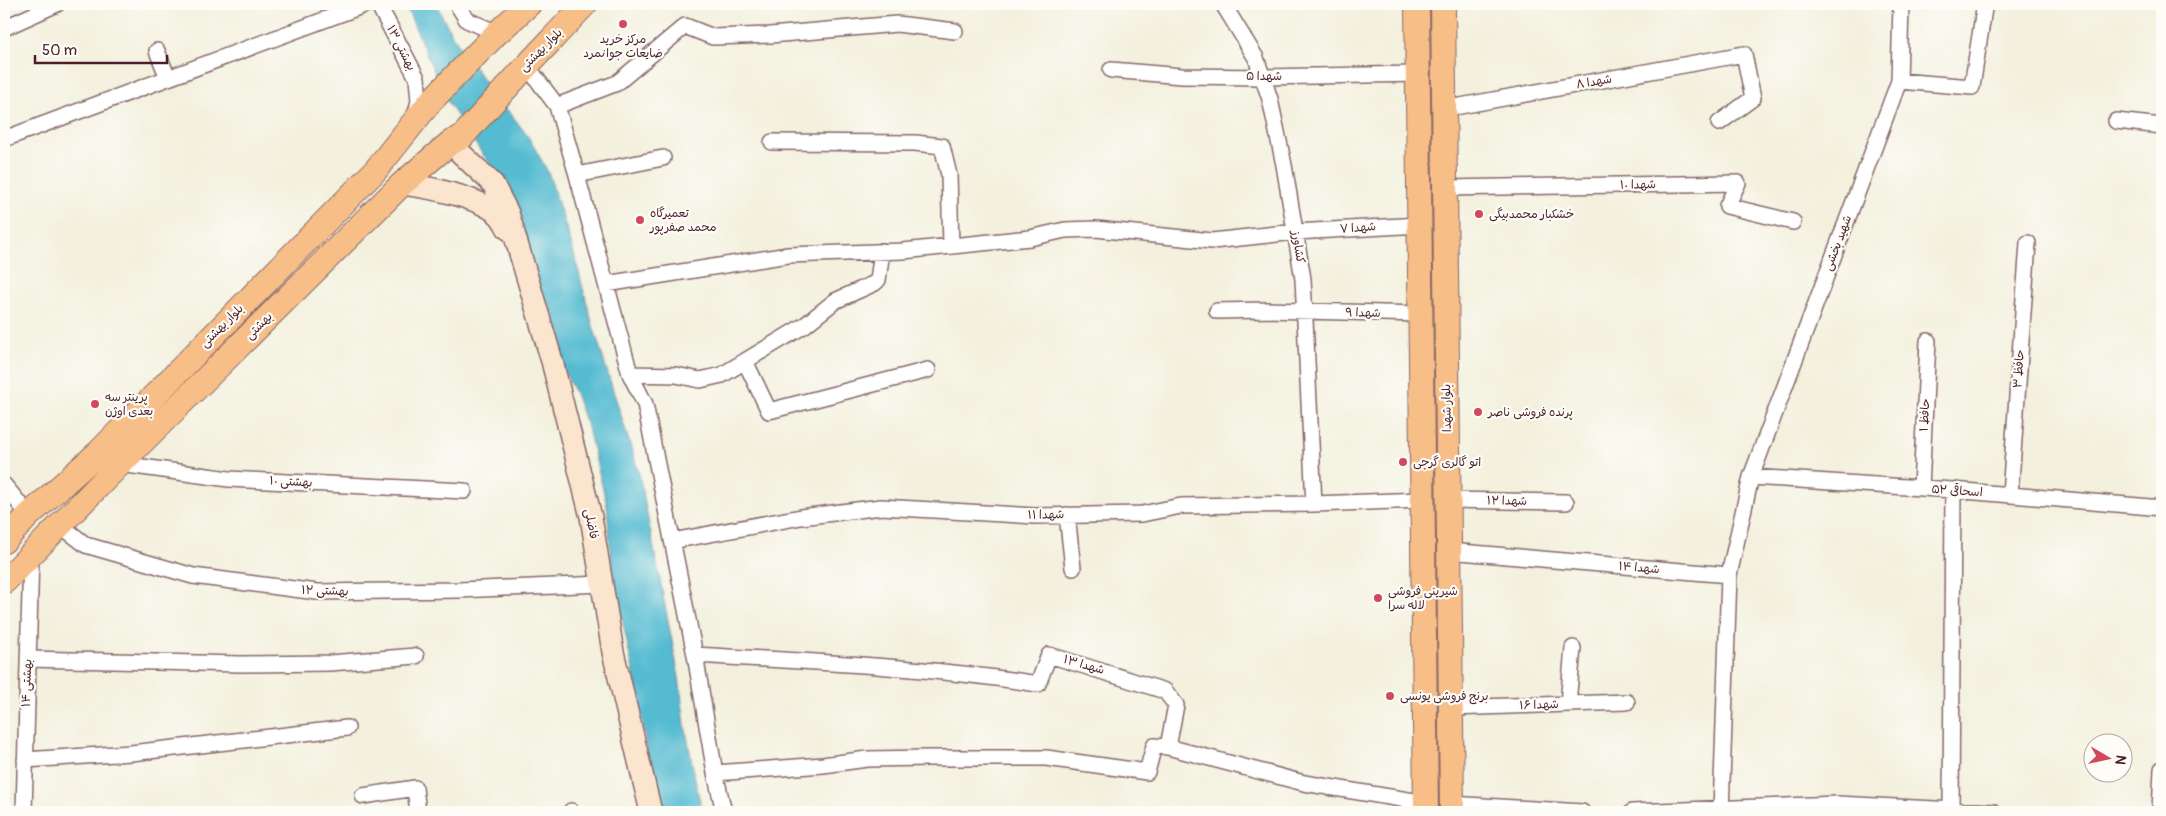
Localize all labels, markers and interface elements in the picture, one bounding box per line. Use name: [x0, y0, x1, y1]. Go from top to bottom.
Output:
marker: مرکز خرید ضایعات جوانمرد: [617, 18, 629, 30]
street label: بهشتی ۱۳: [383, 23, 419, 73]
street label: بلوار بهشتی: [516, 25, 566, 75]
scale bar: [35, 32, 168, 64]
place label: مرکز خرید ضایعات جوانمرد: [583, 32, 663, 61]
text: 50 m: [42, 41, 77, 60]
street label: شهدا ۵: [1246, 69, 1282, 84]
street label: شهدا ۸: [1575, 71, 1613, 93]
street label: شهدا ۱۰: [1620, 177, 1656, 193]
place label: تعمیرگاه محمد صفرپور: [649, 206, 716, 235]
place label: خشکبار محمدبیگی: [1489, 207, 1574, 222]
marker: خشکبار محمدبیگی: [1473, 208, 1485, 220]
street label: شهید بخشی: [1821, 213, 1855, 273]
marker: تعمیرگاه محمد صفرپور: [634, 214, 646, 226]
street label: شهدا ۷: [1339, 219, 1377, 237]
street label: کشاورز: [1288, 229, 1308, 264]
street label: بلوار بهشتی: [197, 301, 247, 351]
street label: شهدا ۹: [1345, 305, 1381, 321]
street label: بهشتی: [242, 309, 276, 343]
street label: حافظ ۳: [2010, 349, 2028, 389]
street label: بلوار شهدا: [1439, 384, 1455, 432]
place label: پرینتر سه بعدی اوژن: [105, 390, 153, 419]
marker: پرینتر سه بعدی اوژن: [89, 398, 101, 410]
street label: حافظ ۱: [1917, 398, 1933, 432]
place label: پرنده فروشی ناصر: [1487, 405, 1573, 420]
marker: پرنده فروشی ناصر: [1472, 406, 1484, 418]
place label: اتو گالری گرجی: [1413, 455, 1481, 470]
marker: اتو گالری گرجی: [1397, 456, 1409, 468]
street label: بهشتی ۱۰: [269, 473, 313, 491]
street label: اسحاقی ۵۲: [1931, 482, 1983, 500]
street label: شهدا ۱۲: [1487, 493, 1527, 509]
street label: شهدا ۱۱: [1028, 507, 1064, 523]
street label: فاضلی: [581, 508, 601, 540]
street label: شهدا ۱۴: [1618, 559, 1660, 577]
street label: بهشتی ۱۲: [301, 583, 349, 599]
place label: شیرینی فروشی لاله سرا: [1388, 584, 1458, 613]
marker: شیرینی فروشی لاله سرا: [1372, 592, 1384, 604]
street label: شهدا ۱۳: [1062, 652, 1106, 678]
street label: بهشتی ۱۴: [19, 659, 35, 707]
place label: برنج فروشی یونسی: [1400, 689, 1488, 705]
marker: برنج فروشی یونسی: [1384, 690, 1396, 702]
street label: شهدا ۱۶: [1519, 697, 1559, 713]
north arrow: [2084, 734, 2134, 784]
text: N: [2111, 754, 2129, 766]

